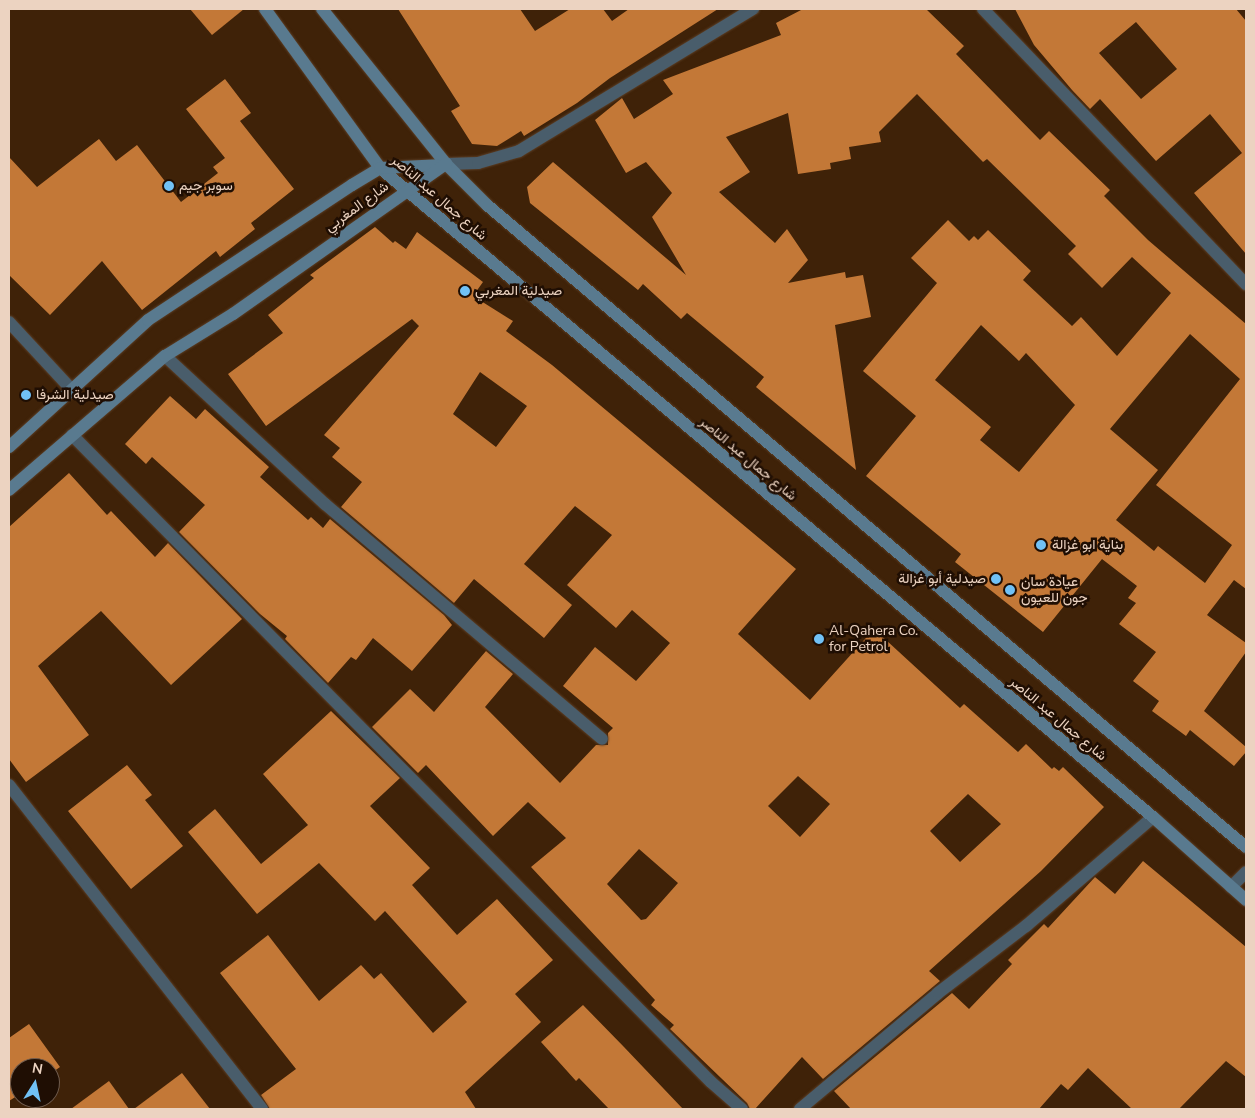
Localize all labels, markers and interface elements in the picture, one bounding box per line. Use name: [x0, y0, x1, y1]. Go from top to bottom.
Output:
street label: شارع جمال عبد الناصر: [388, 152, 490, 244]
place label: سوبر جيم: [179, 178, 233, 194]
street label: شارع المغربي: [322, 178, 392, 236]
marker: سوبر جيم: [163, 180, 175, 192]
place label: صيدلية المغربي: [475, 283, 562, 299]
marker: صيدلية المغربي: [459, 285, 471, 297]
place label: صيدلية الشرفا: [36, 387, 114, 403]
marker: صيدلية الشرفا: [20, 389, 32, 401]
street label: شارع جمال عبد الناصر: [696, 414, 800, 504]
place label: بناية ابو غزالة: [1052, 537, 1123, 553]
marker: بناية ابو غزالة: [1034, 538, 1048, 552]
place label: صيدلية أبو غزالة: [898, 571, 986, 587]
marker: صيدلية أبو غزالة: [990, 573, 1002, 585]
place label: عيادة سان جون للعيون: [1021, 574, 1088, 606]
marker: عيادة سان جون للعيون: [1003, 583, 1017, 597]
place label: Al-Qahera Co. for Petrol: [829, 623, 918, 656]
marker: Al-Qahera Co. for Petrol: [813, 633, 825, 645]
street label: شارع جمال عبد الناصر: [1006, 674, 1110, 764]
north arrow: [10, 1058, 60, 1108]
text: N: [31, 1058, 44, 1079]

